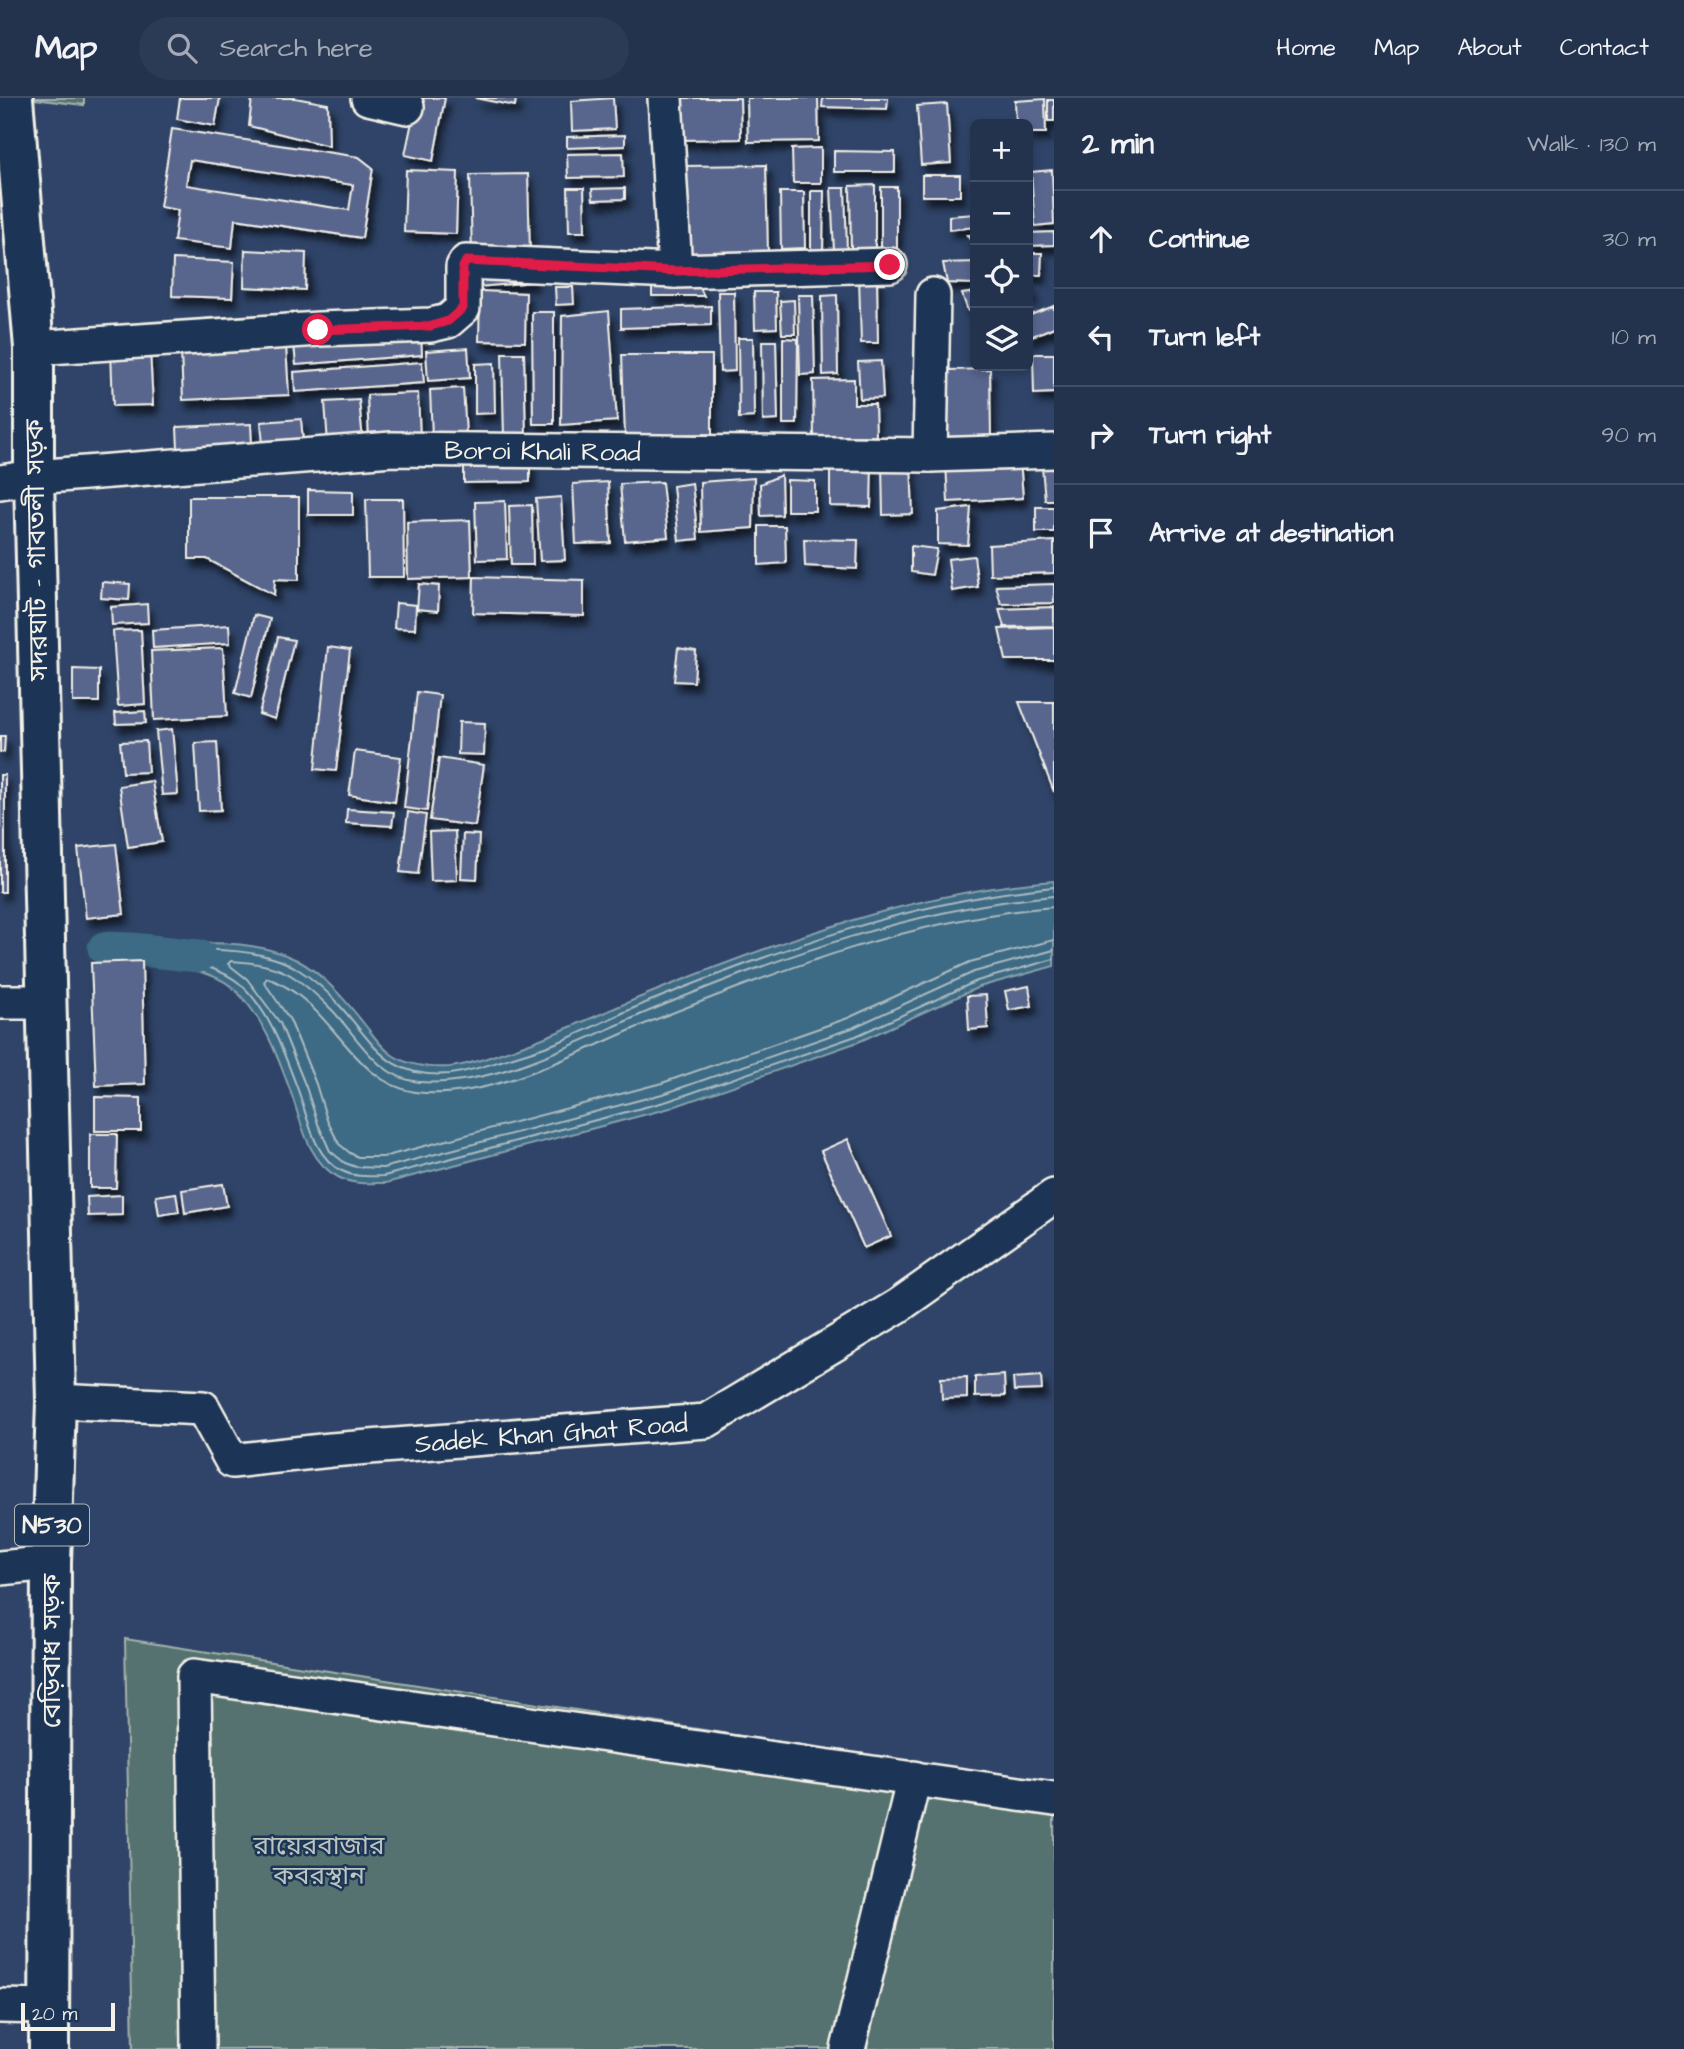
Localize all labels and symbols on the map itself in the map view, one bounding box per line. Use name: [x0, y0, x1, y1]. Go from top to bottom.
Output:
route end: [874, 249, 905, 280]
route start: [302, 314, 333, 345]
street label: সদরঘাট - গাবতলী সড়ক: [17, 418, 57, 682]
street label: Boroi Khali Road: [444, 433, 641, 471]
street label: Sadek Khan Ghat Road: [413, 1405, 689, 1462]
road number: N530: [15, 1504, 89, 1546]
street label: বেড়িবাধ সড়ক: [34, 1573, 70, 1728]
park label: রায়েরবাজার কবরস্থান: [253, 1828, 385, 1894]
scale bar: [21, 2000, 116, 2032]

